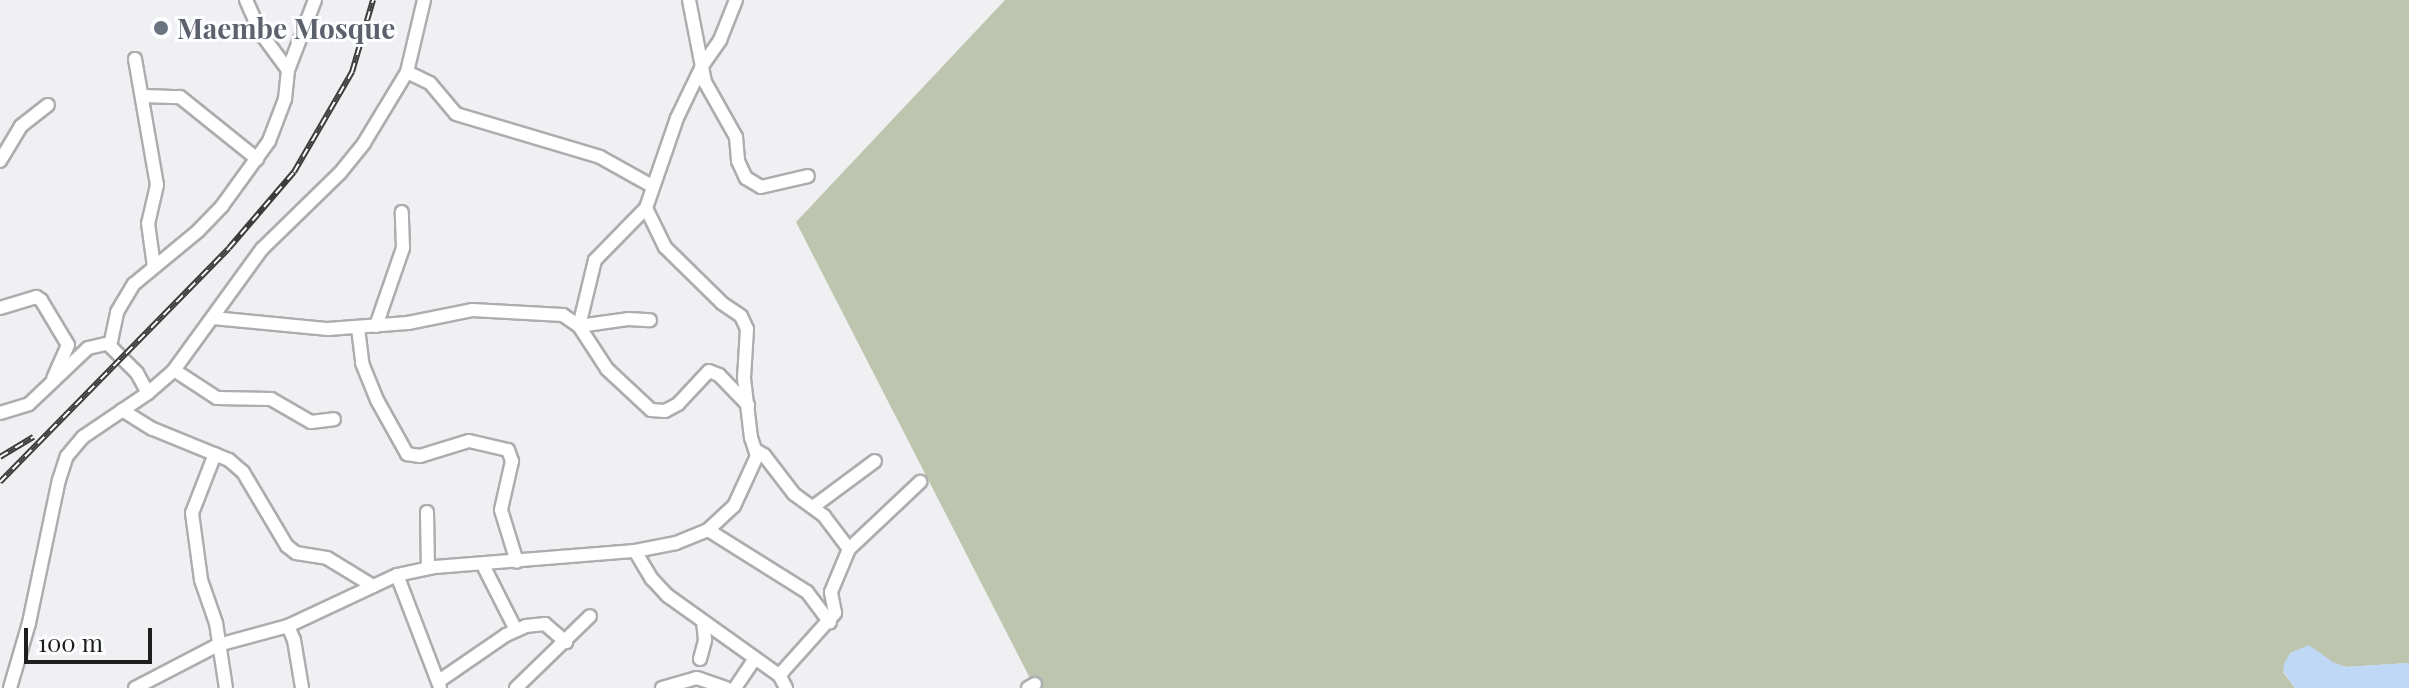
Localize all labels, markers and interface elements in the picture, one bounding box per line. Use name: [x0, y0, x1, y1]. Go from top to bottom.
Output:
place label: Maembe Mosque: [177, 11, 395, 45]
marker: Maembe Mosque: [152, 19, 170, 37]
scale bar: [28, 612, 156, 662]
text: 100 m: [38, 626, 103, 658]

